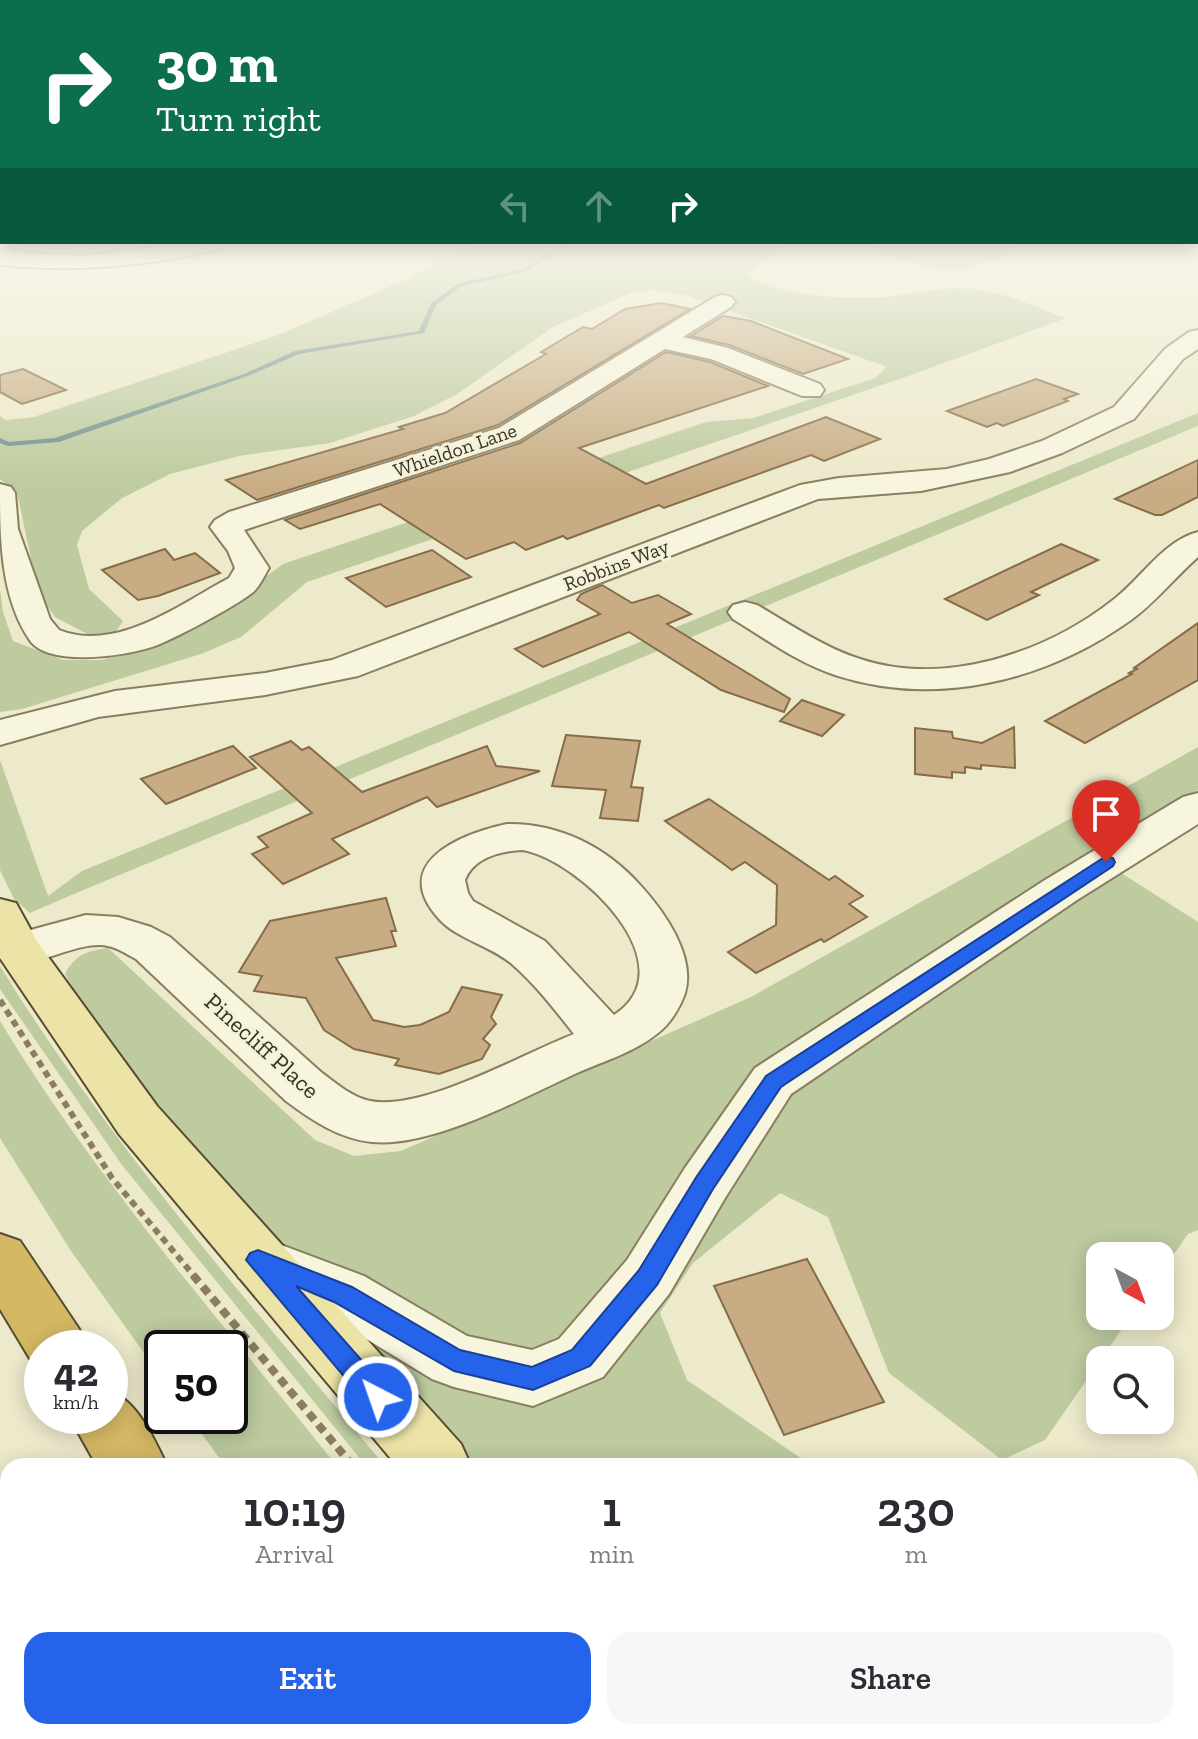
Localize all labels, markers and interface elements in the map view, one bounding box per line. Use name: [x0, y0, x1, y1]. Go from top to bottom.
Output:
text: 30 m: [156, 29, 278, 96]
icon: right: [24, 32, 128, 136]
text: Turn right: [156, 97, 321, 140]
icon: left: [493, 184, 537, 228]
icon: ahead: [577, 184, 621, 228]
icon: right: [661, 184, 705, 228]
street label: Whieldon Lane: [390, 418, 520, 482]
street label: Robbins Way: [560, 534, 673, 596]
pin: [1072, 780, 1140, 862]
icon: arrive: [1084, 792, 1128, 836]
street label: Pinecliff Place: [199, 987, 326, 1105]
north arrow: [1086, 1242, 1174, 1330]
map controls: [1086, 1242, 1174, 1434]
speed limit sign: 50: [144, 1330, 248, 1434]
button: search: [1086, 1346, 1174, 1434]
text: 42: [54, 1348, 98, 1396]
position arrow: [336, 1355, 420, 1439]
text: km/h: [53, 1390, 99, 1414]
text: 10:19: [243, 1481, 346, 1538]
text: 1: [602, 1481, 621, 1538]
text: 230: [877, 1481, 955, 1538]
text: Arrival: [255, 1538, 334, 1570]
text: min: [589, 1538, 634, 1570]
text: m: [905, 1538, 927, 1570]
button: Exit: [24, 1632, 591, 1724]
button: Share: [607, 1632, 1174, 1724]

